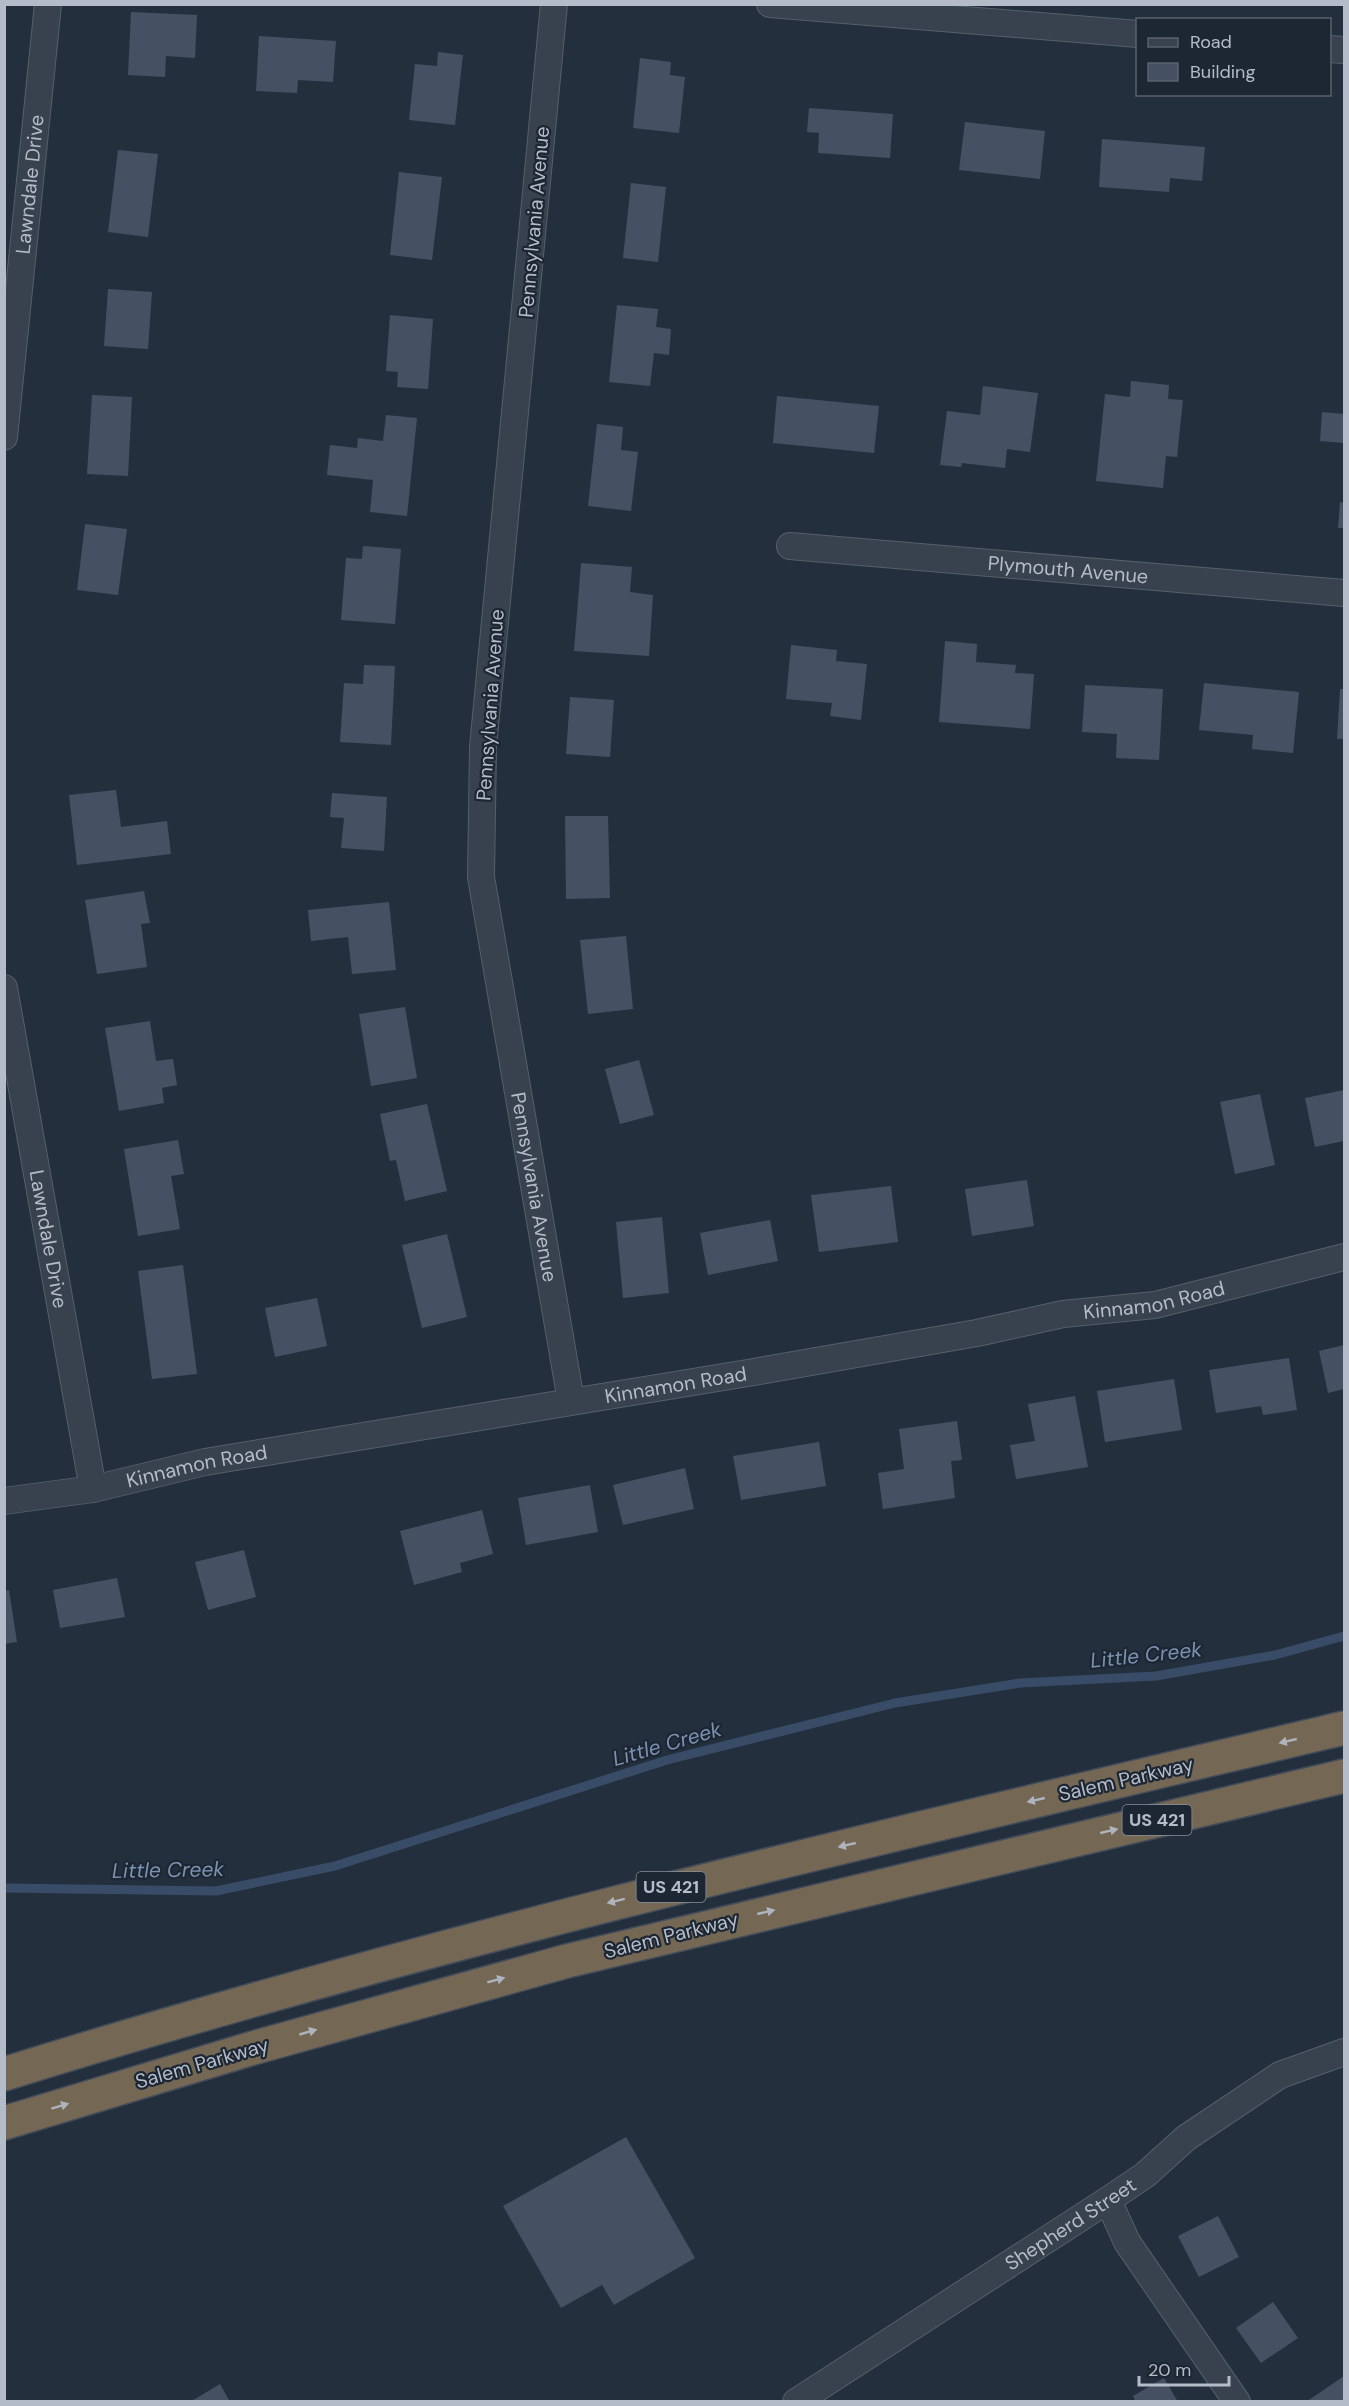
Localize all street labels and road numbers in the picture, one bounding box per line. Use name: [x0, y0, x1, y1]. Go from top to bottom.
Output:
street label: Lawndale Drive: [10, 113, 50, 255]
street label: Pennsylvania Avenue: [513, 125, 555, 319]
street label: Plymouth Avenue: [987, 550, 1149, 589]
street label: Pennsylvania Avenue: [470, 608, 510, 802]
street label: Pennsylvania Avenue: [505, 1090, 563, 1284]
street label: Lawndale Drive: [24, 1168, 74, 1310]
street label: Kinnamon Road: [1082, 1275, 1227, 1325]
street label: Kinnamon Road: [603, 1360, 749, 1409]
street label: Kinnamon Road: [123, 1439, 269, 1494]
street label: Salem Parkway: [1056, 1751, 1196, 1807]
road number: US 421: [1122, 1805, 1192, 1835]
road number: US 421: [636, 1872, 706, 1902]
street label: Salem Parkway: [601, 1906, 741, 1964]
street label: Salem Parkway: [132, 2032, 272, 2094]
street label: Shepherd Street: [1000, 2172, 1141, 2276]

